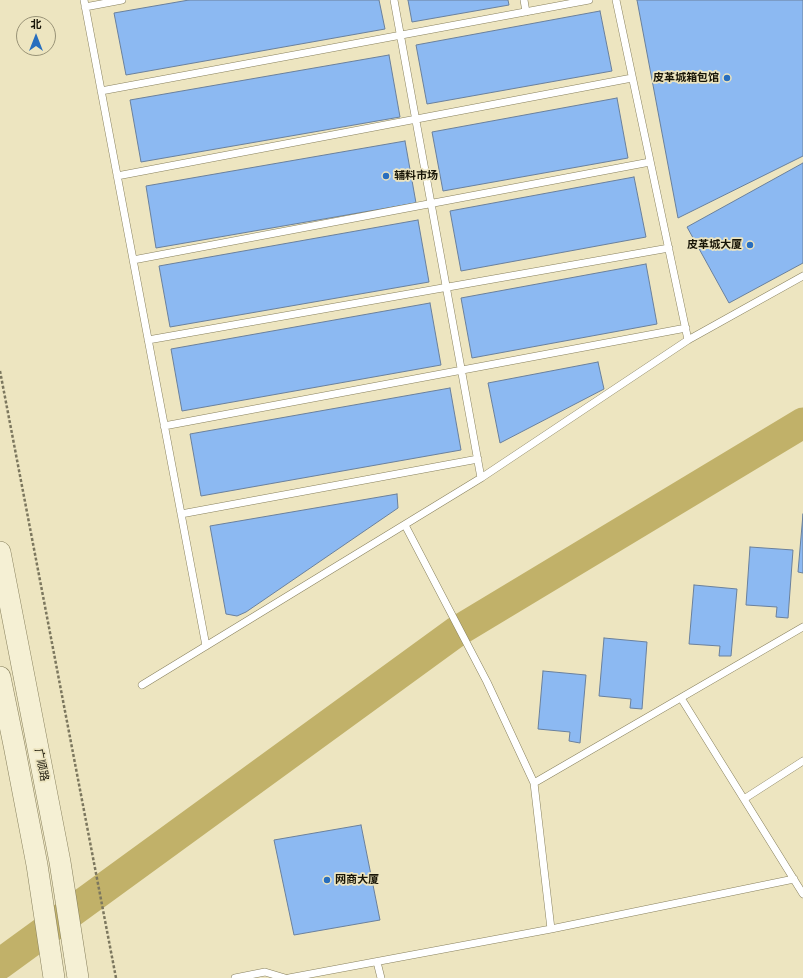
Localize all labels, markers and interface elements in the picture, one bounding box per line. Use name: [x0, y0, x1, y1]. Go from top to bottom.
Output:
north arrow: [16, 16, 56, 56]
text: 北: [31, 18, 42, 31]
place label: 皮革城箱包馆: [653, 71, 719, 85]
marker: 皮革城箱包馆: [722, 73, 732, 83]
place label: 辅料市场: [394, 169, 438, 183]
marker: 辅料市场: [381, 171, 391, 181]
place label: 皮革城大厦: [687, 238, 742, 252]
marker: 皮革城大厦: [745, 240, 755, 250]
street label: 广顺路: [31, 748, 51, 782]
place label: 网商大厦: [335, 873, 379, 887]
marker: 网商大厦: [322, 875, 332, 885]

